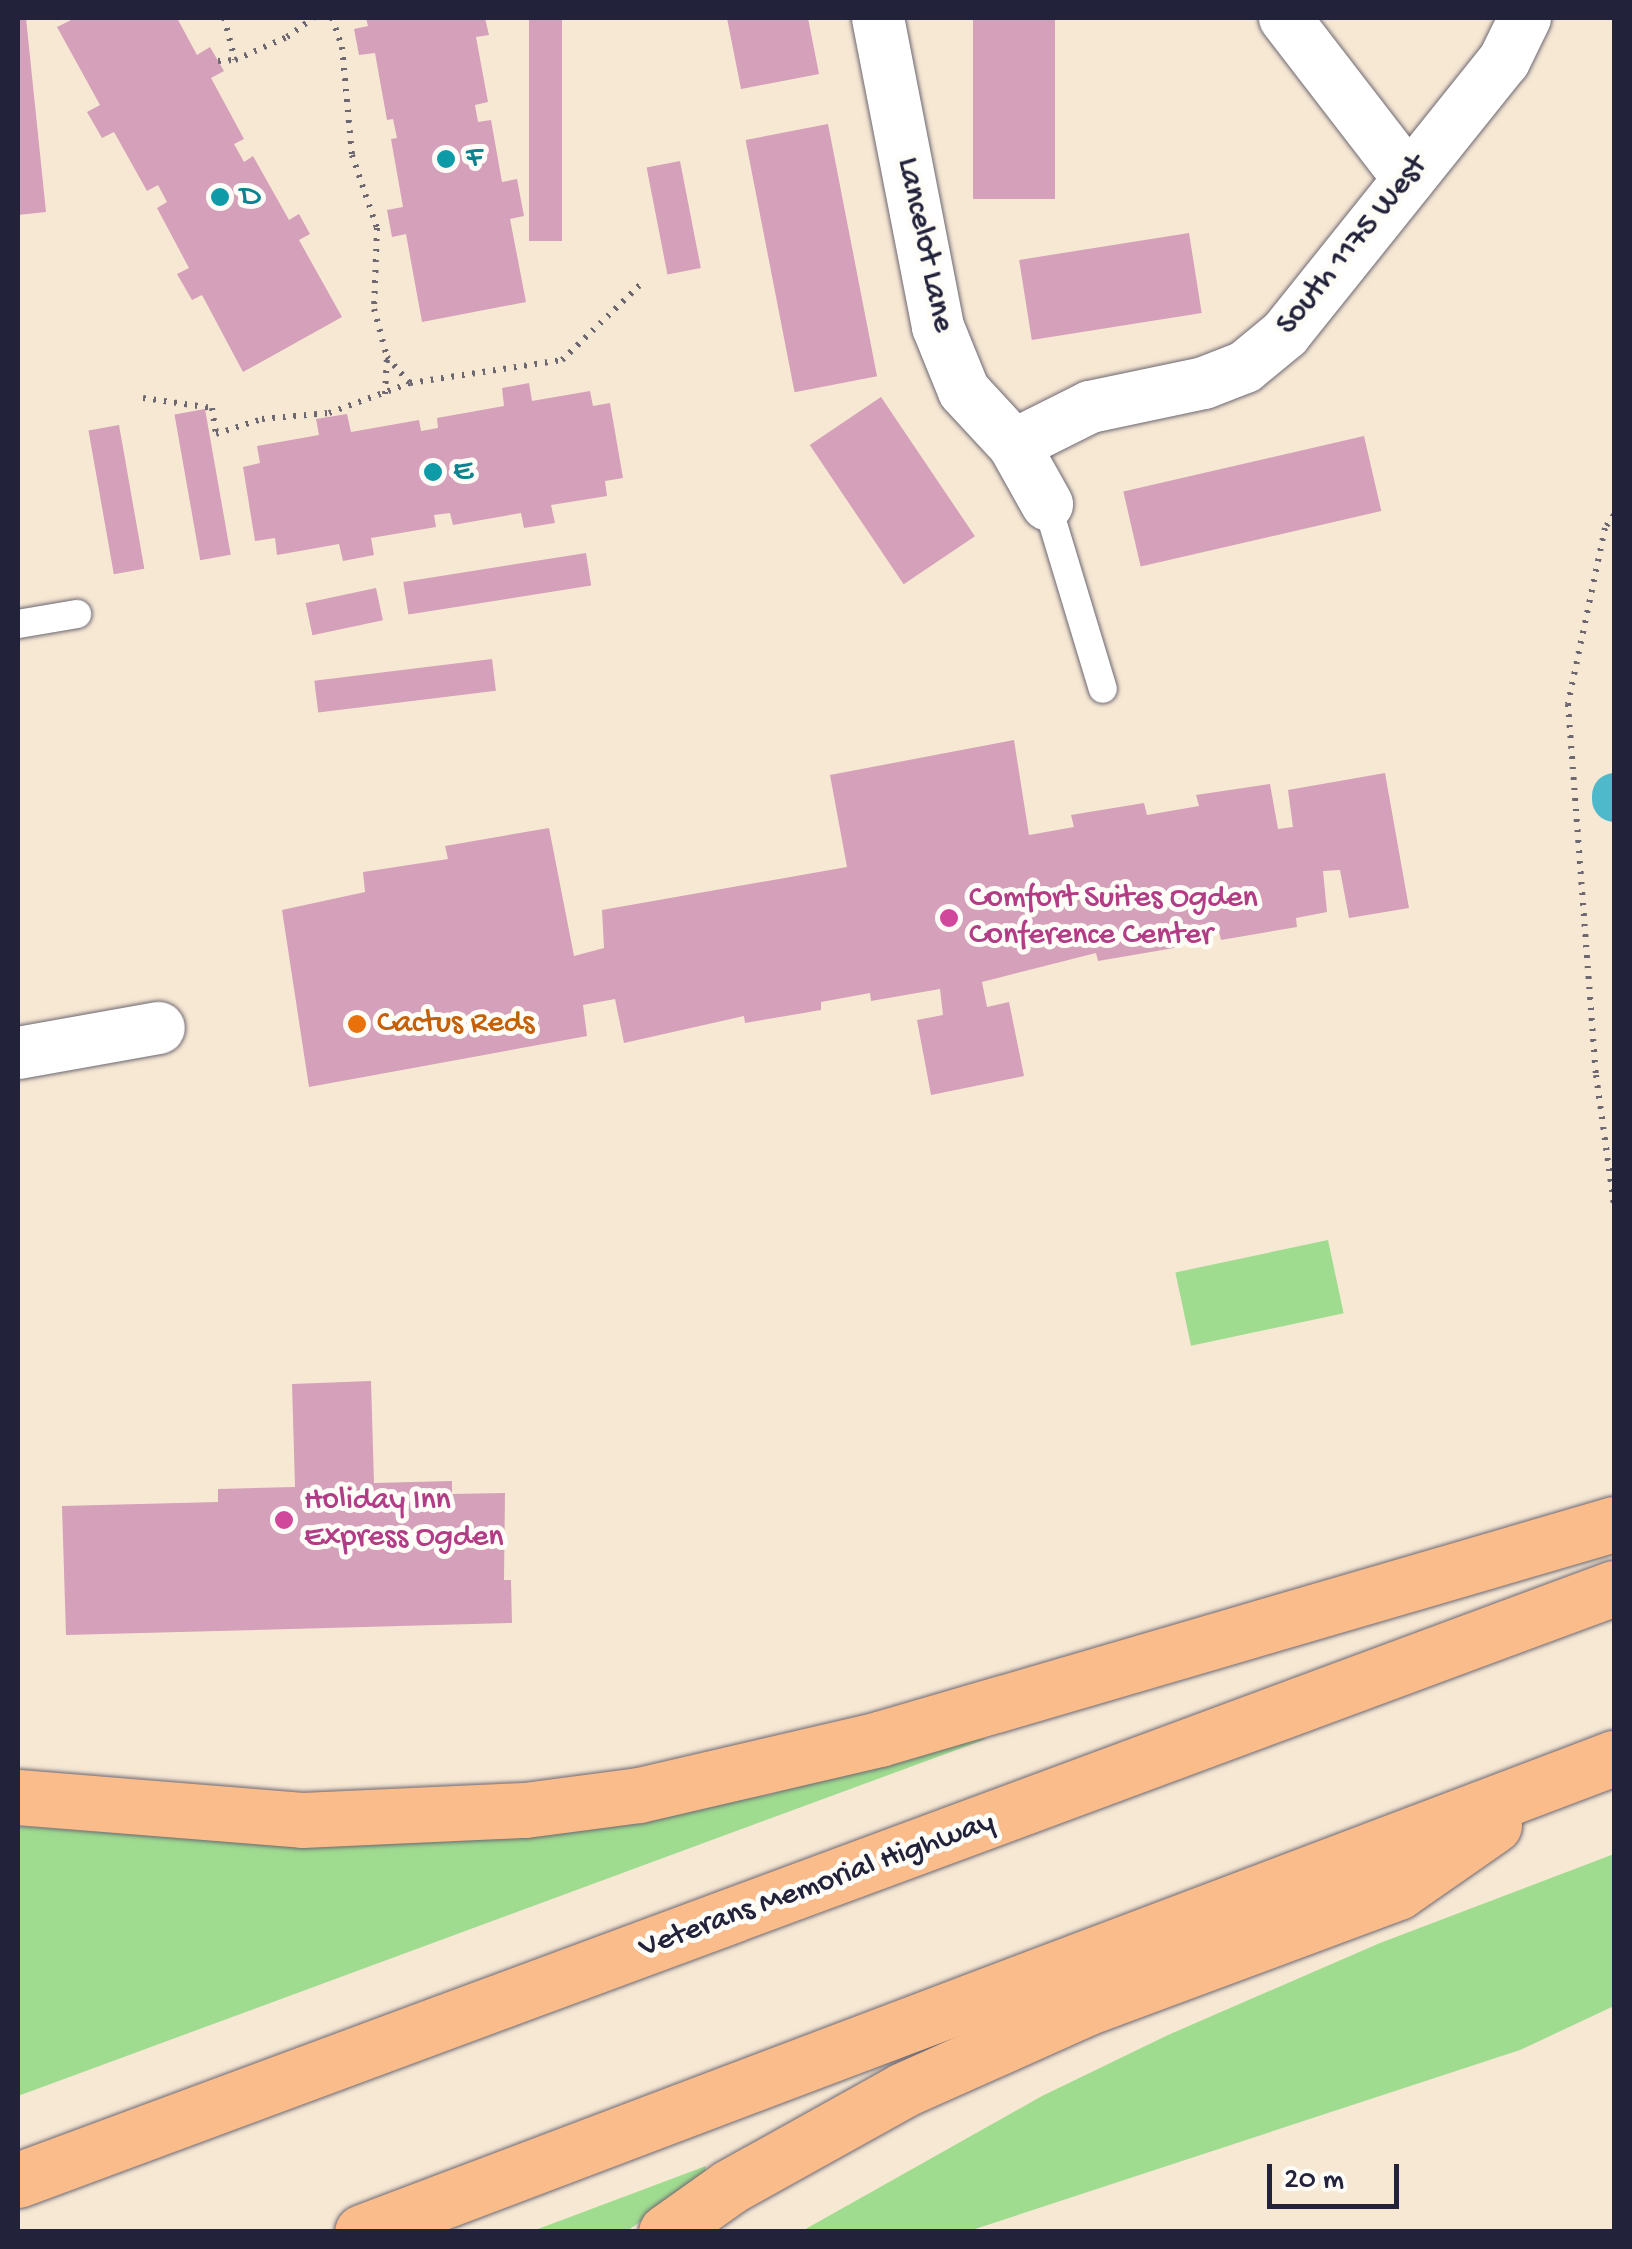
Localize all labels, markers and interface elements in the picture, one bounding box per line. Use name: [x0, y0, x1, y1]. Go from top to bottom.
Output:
place label: F: [466, 140, 482, 178]
marker: F: [435, 148, 457, 170]
street label: South 1175 West: [1269, 149, 1437, 343]
street label: Lancelot Lane: [887, 154, 961, 336]
place label: D: [240, 178, 261, 216]
marker: D: [209, 186, 231, 208]
place label: E: [453, 453, 473, 491]
marker: E: [422, 461, 444, 483]
place label: Comfort Suites Ogden Conference Center: [969, 881, 1258, 956]
marker: Comfort Suites Ogden Conference Center: [938, 907, 960, 929]
place label: Cactus Reds: [377, 1005, 534, 1043]
marker: Cactus Reds: [346, 1013, 368, 1035]
place label: Holiday Inn Express Ogden: [304, 1483, 503, 1558]
marker: Holiday Inn Express Ogden: [273, 1509, 295, 1531]
street label: Veterans Memorial Highway: [634, 1804, 1000, 1968]
scale bar: [1272, 2144, 1404, 2206]
text: 20 m: [1284, 2164, 1344, 2199]

